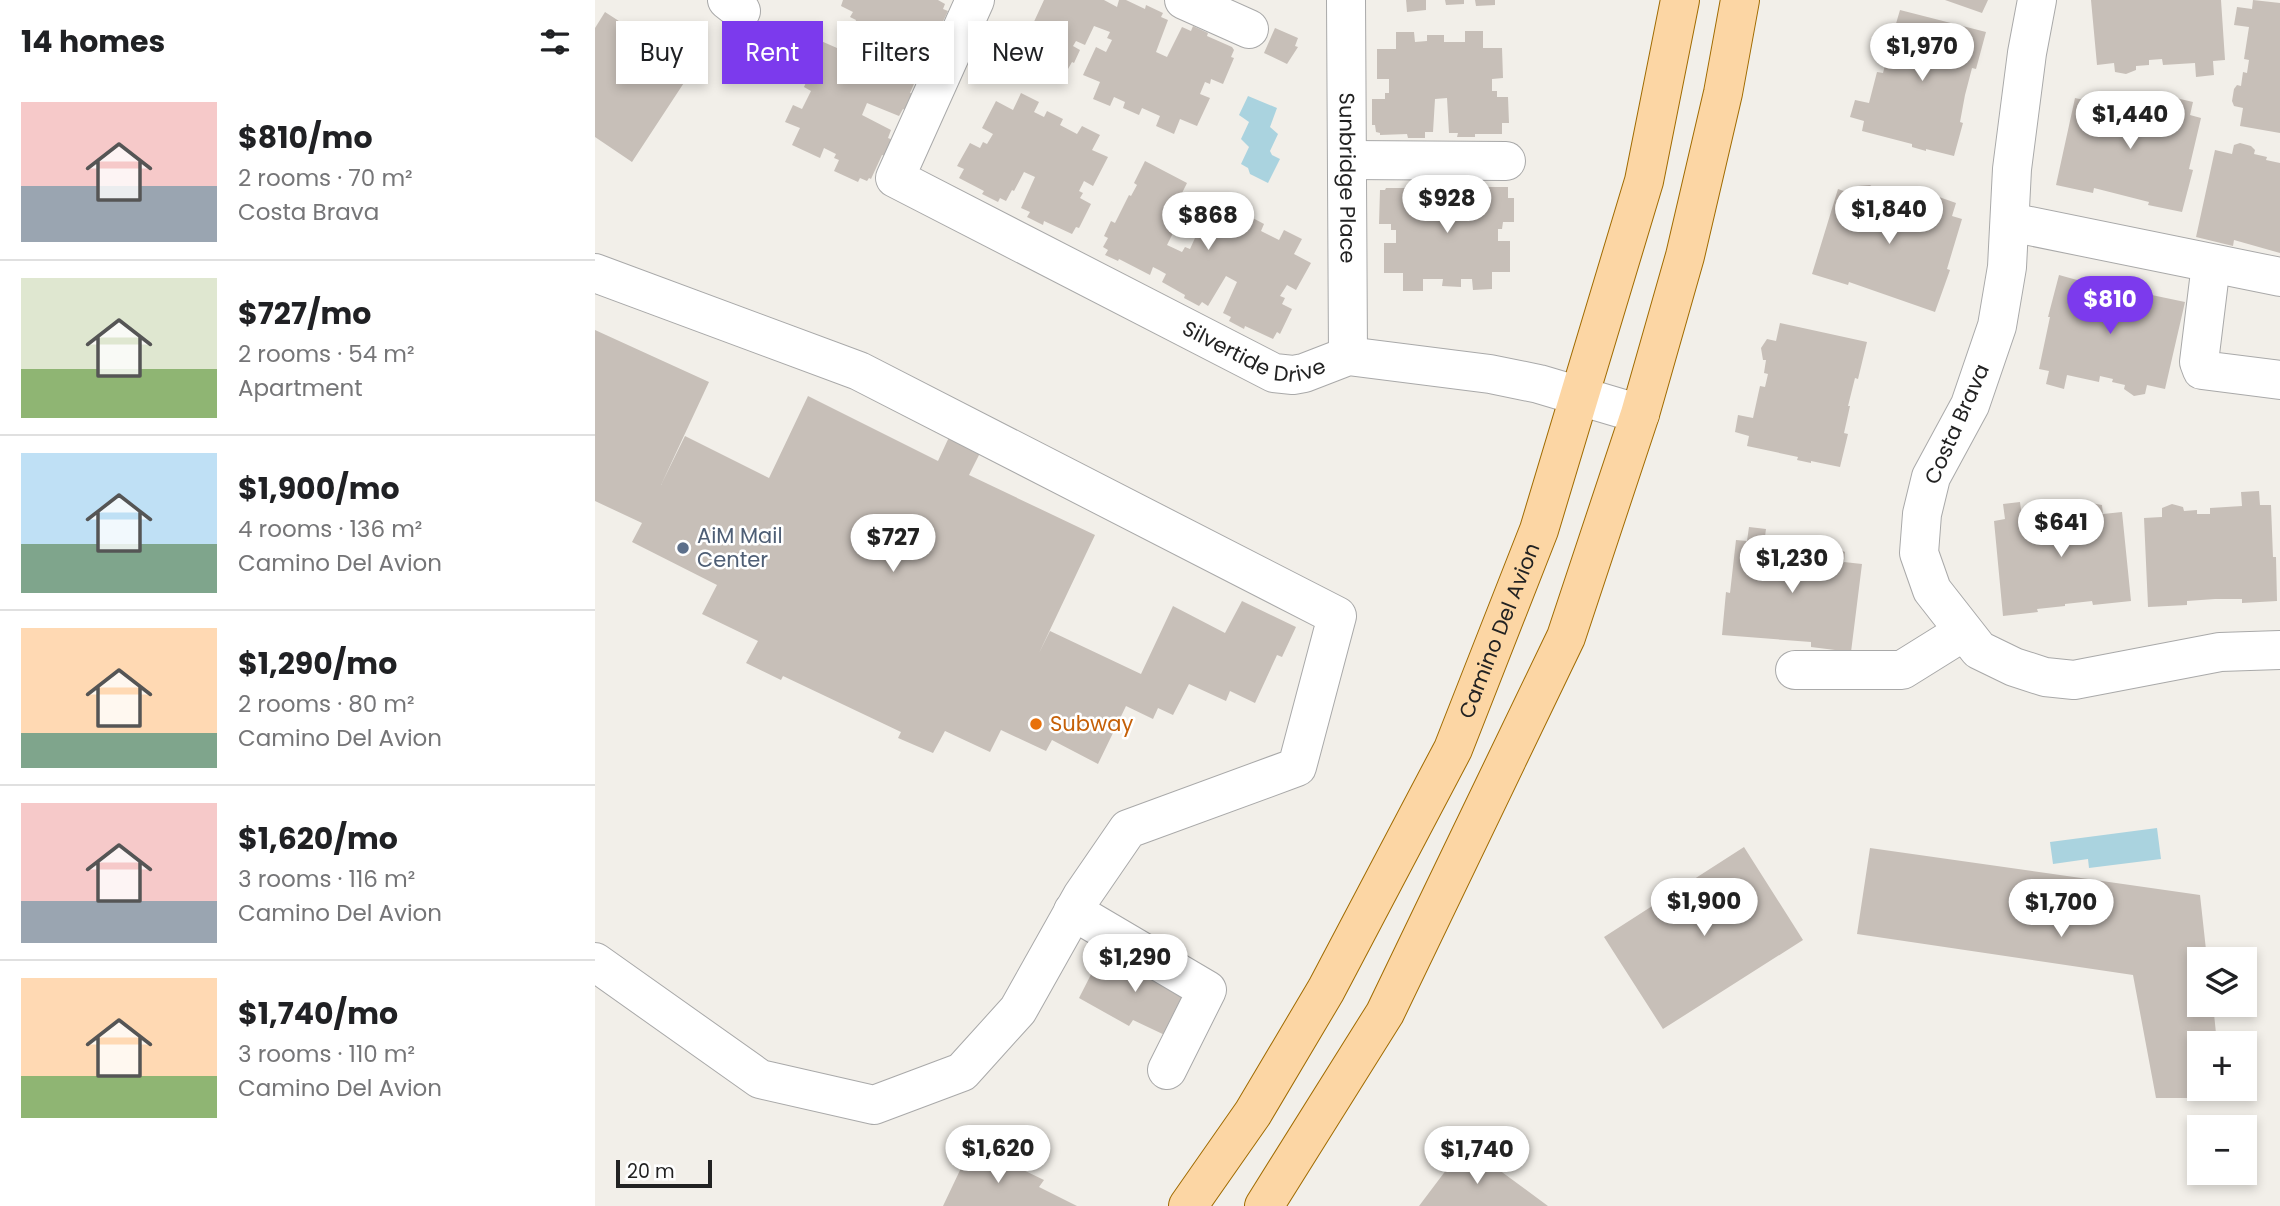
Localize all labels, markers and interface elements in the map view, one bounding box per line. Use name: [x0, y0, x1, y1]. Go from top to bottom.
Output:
text: 14 homes: [21, 20, 165, 63]
chip: Buy: [616, 21, 708, 84]
chip: Rent: [722, 21, 823, 84]
chip: Filters: [837, 21, 954, 84]
chip: New: [968, 21, 1068, 84]
icon: filters: [536, 23, 574, 61]
pin: $1,970: [1865, 24, 1979, 83]
text: $1,970: [1886, 30, 1958, 62]
pin: $1,440: [2073, 92, 2187, 151]
street label: Sunbridge Place: [1333, 93, 1362, 263]
text: $1,440: [2092, 98, 2168, 130]
text: $810/mo: [238, 116, 373, 159]
icon: home: [77, 130, 161, 214]
text: 2 rooms · 70 m²: [238, 162, 413, 194]
pin: $928: [1406, 176, 1488, 235]
text: $928: [1418, 182, 1476, 214]
pin: $1,840: [1832, 187, 1946, 246]
pin: $868: [1167, 192, 1249, 252]
text: $1,840: [1851, 193, 1927, 225]
text: Costa Brava: [238, 196, 379, 228]
text: $868: [1178, 199, 1238, 231]
pin: $810: [2069, 276, 2151, 336]
text: $810: [2083, 283, 2137, 315]
text: $727/mo: [238, 292, 371, 335]
icon: home: [77, 306, 161, 390]
street label: Silvertide Drive: [1178, 313, 1330, 389]
text: 2 rooms · 54 m²: [238, 338, 415, 370]
street label: Costa Brava: [1917, 359, 1996, 489]
text: Apartment: [238, 372, 363, 404]
text: $1,900/mo: [238, 467, 400, 510]
icon: home: [77, 481, 161, 565]
pin: $641: [2020, 500, 2102, 559]
text: $641: [2034, 506, 2088, 538]
text: 4 rooms · 136 m²: [238, 513, 422, 545]
pin: $727: [852, 514, 934, 574]
place label: AiM Mail Center: [697, 521, 783, 574]
text: $727: [867, 521, 919, 553]
pin: $1,230: [1735, 536, 1849, 595]
street label: Camino Del Avion: [1451, 538, 1547, 723]
marker: AiM Mail Center: [675, 540, 691, 556]
text: $1,230: [1756, 542, 1828, 574]
text: Camino Del Avion: [238, 547, 442, 579]
text: $1,290/mo: [238, 642, 397, 685]
icon: home: [77, 656, 161, 740]
text: 2 rooms · 80 m²: [238, 688, 415, 720]
place label: Subway: [1050, 709, 1133, 738]
marker: Subway: [1028, 716, 1044, 732]
text: Camino Del Avion: [238, 722, 442, 754]
text: $1,620/mo: [238, 817, 398, 860]
icon: home: [77, 831, 161, 915]
text: 3 rooms · 116 m²: [238, 863, 415, 895]
pin: $1,900: [1647, 878, 1761, 938]
pin: $1,700: [2004, 880, 2118, 939]
text: $1,900: [1667, 885, 1741, 917]
text: $1,700: [2025, 886, 2097, 918]
text: Camino Del Avion: [238, 897, 442, 929]
pin: $1,290: [1078, 934, 1192, 994]
text: $1,290: [1099, 941, 1171, 973]
map controls: [2187, 947, 2257, 1185]
button: layers: [2187, 947, 2257, 1017]
text: $1,740/mo: [238, 992, 398, 1035]
icon: home: [77, 1006, 161, 1090]
button: +: [2187, 1031, 2257, 1101]
text: 3 rooms · 110 m²: [238, 1038, 415, 1070]
text: Camino Del Avion: [238, 1072, 442, 1104]
button: −: [2187, 1115, 2257, 1185]
pin: $1,620: [941, 1126, 1055, 1185]
pin: $1,740: [1420, 1126, 1534, 1186]
text: $1,620: [961, 1132, 1035, 1164]
text: $1,740: [1440, 1133, 1514, 1165]
scale bar: [616, 1157, 712, 1189]
text: 20 m: [627, 1158, 675, 1185]

